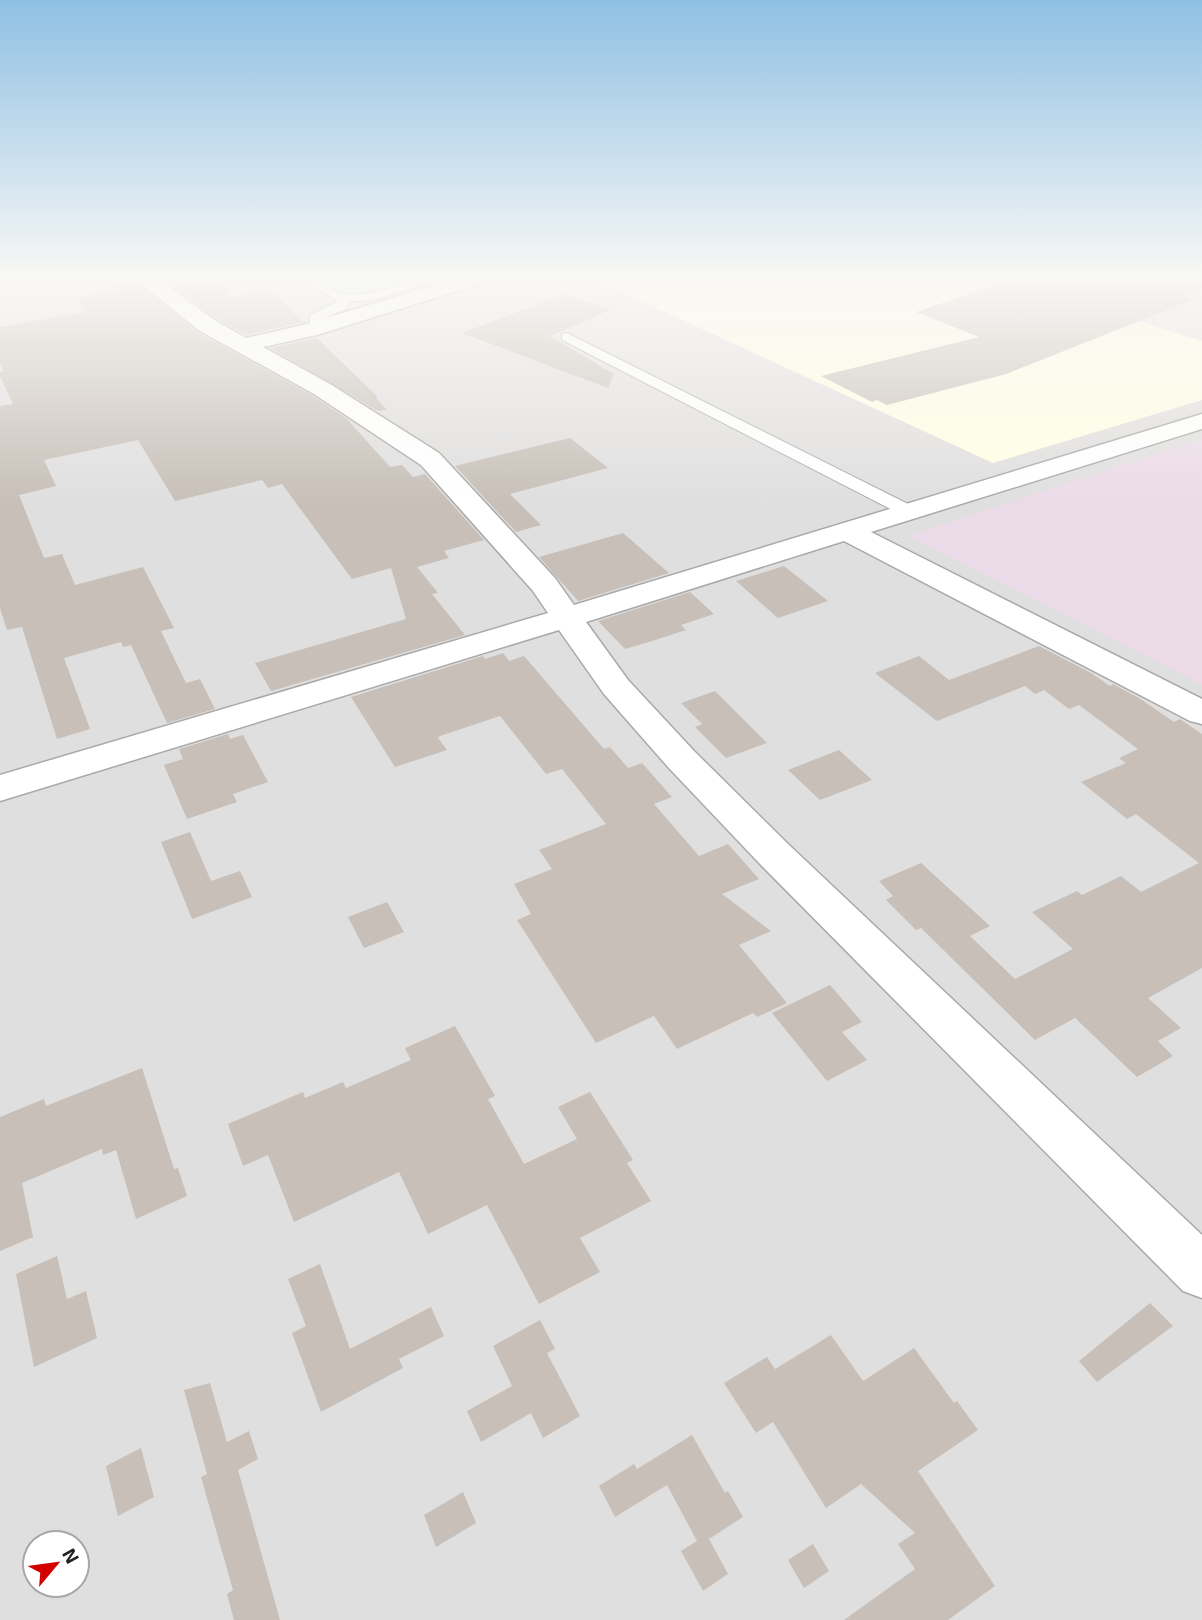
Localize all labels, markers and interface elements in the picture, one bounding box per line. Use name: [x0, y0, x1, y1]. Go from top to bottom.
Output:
north arrow: [21, 1529, 91, 1599]
text: N: [58, 1544, 85, 1567]

